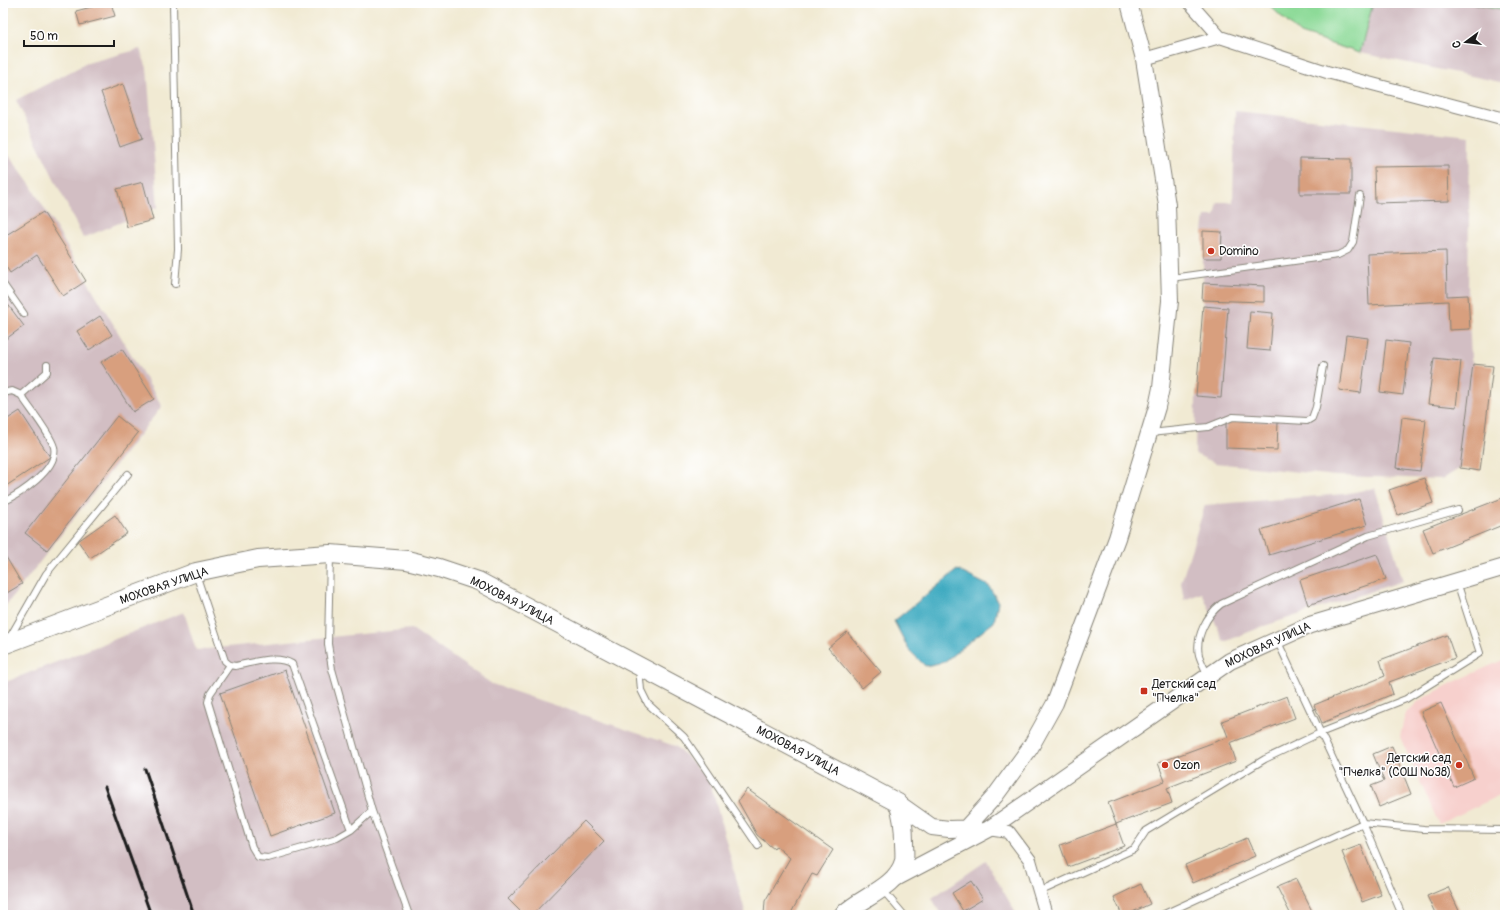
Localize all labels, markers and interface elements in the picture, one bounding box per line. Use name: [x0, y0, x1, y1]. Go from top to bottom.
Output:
scale bar: [24, 22, 114, 48]
north arrow: [1446, 22, 1486, 62]
text: 50 m: [30, 29, 58, 44]
text: С: [1450, 39, 1464, 49]
place label: Domino: [1219, 244, 1259, 259]
marker: Domino: [1206, 246, 1216, 256]
street label: МОХОВАЯ УЛИЦА: [118, 564, 210, 608]
street label: МОХОВАЯ УЛИЦА: [467, 573, 557, 629]
street label: МОХОВАЯ УЛИЦА: [1223, 619, 1313, 671]
place label: Детский сад "Пчелка": [1151, 677, 1217, 706]
marker: Детский сад "Пчелка": [1139, 686, 1149, 696]
street label: МОХОВАЯ УЛИЦА: [754, 723, 842, 779]
place label: Детский сад "Пчелка" (СОШ №38): [1339, 751, 1452, 780]
place label: Ozon: [1173, 758, 1200, 773]
marker: Ozon: [1160, 760, 1170, 770]
marker: Детский сад "Пчелка" (СОШ №38): [1454, 760, 1464, 770]

